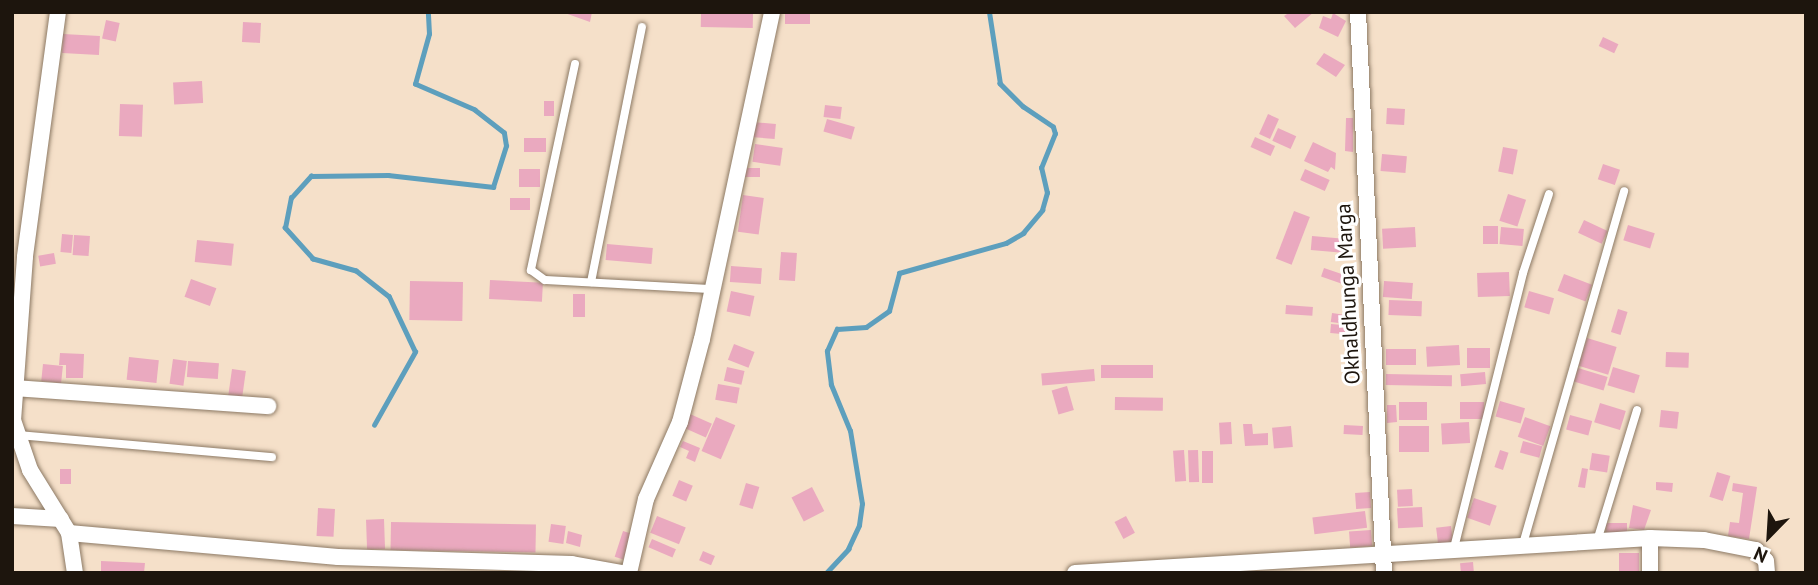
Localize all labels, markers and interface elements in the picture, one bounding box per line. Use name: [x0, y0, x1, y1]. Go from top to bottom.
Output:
street label: Okhaldhunga Marga: [1331, 203, 1365, 385]
north arrow: [1734, 501, 1804, 571]
text: N: [1750, 542, 1771, 569]

